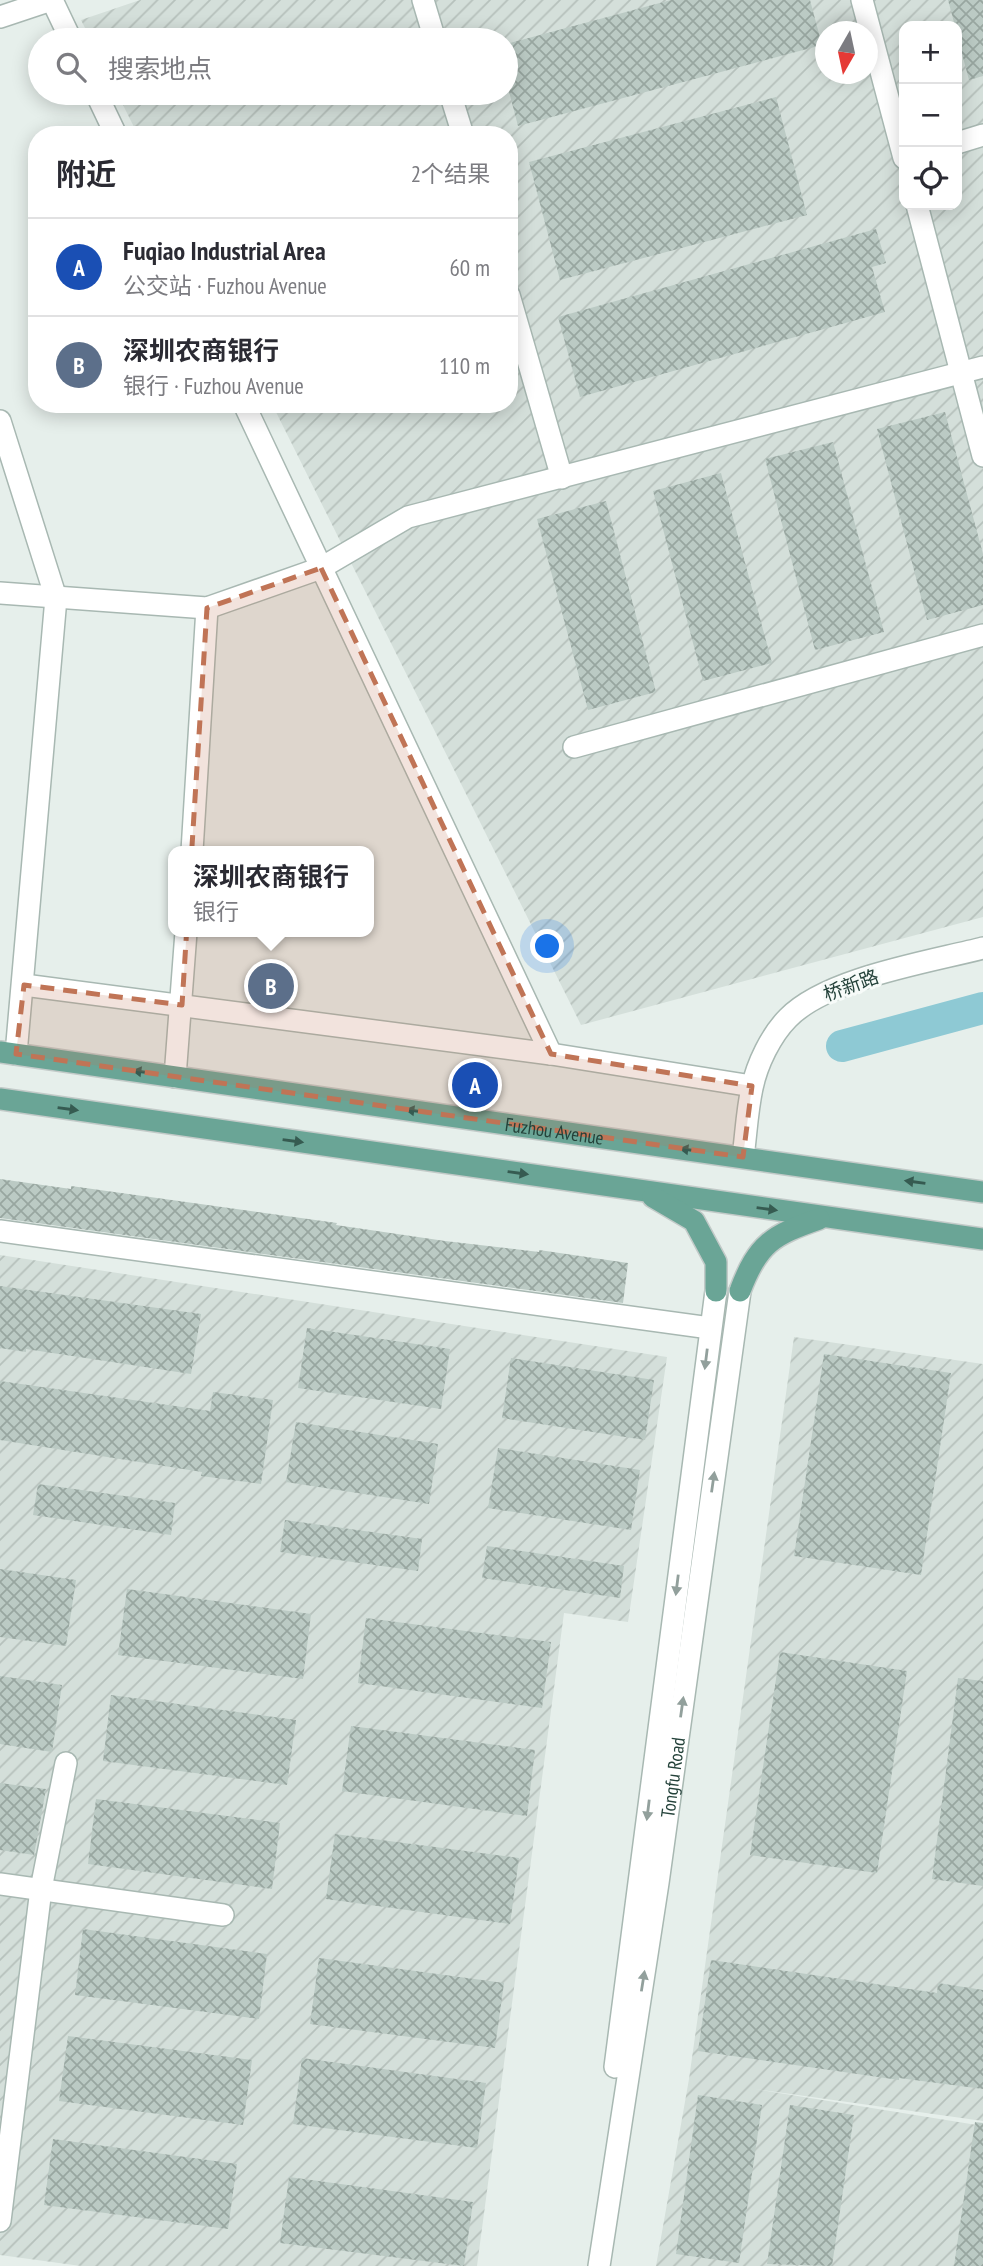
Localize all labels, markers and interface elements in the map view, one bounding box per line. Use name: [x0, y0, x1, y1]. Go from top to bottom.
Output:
north arrow: [815, 21, 878, 84]
map controls: [899, 21, 962, 210]
button: +: [899, 21, 962, 84]
search box: [28, 28, 518, 105]
icon: search: [52, 48, 90, 86]
text: 搜索地点: [108, 52, 212, 85]
button: −: [899, 84, 962, 147]
button: locate: [899, 147, 962, 210]
text: 附近: [56, 154, 116, 193]
text: 2个结果: [411, 159, 490, 188]
text: Fuqiao Industrial Area: [123, 234, 326, 267]
text: A: [73, 253, 85, 282]
text: 60 m: [449, 253, 490, 282]
text: 公交站 · Fuzhou Avenue: [123, 271, 327, 300]
text: 深圳农商银行: [123, 334, 279, 367]
text: B: [73, 351, 85, 380]
text: 110 m: [439, 351, 490, 380]
text: 银行 · Fuzhou Avenue: [123, 371, 304, 400]
popup: [168, 846, 374, 937]
text: 深圳农商银行: [193, 860, 349, 893]
text: 银行: [193, 897, 239, 926]
your location: [530, 929, 564, 963]
pin: B: [248, 960, 294, 1012]
street label: 桥新路: [820, 964, 882, 1006]
pin: A: [452, 1059, 498, 1111]
one-way arrow: [132, 1066, 154, 1077]
one-way arrow: [57, 1104, 79, 1115]
one-way arrow: [405, 1105, 427, 1116]
street label: Fuzhou Avenue: [504, 1112, 605, 1150]
one-way arrow: [282, 1136, 304, 1147]
one-way arrow: [679, 1144, 701, 1155]
one-way arrow: [507, 1168, 529, 1179]
one-way arrow: [904, 1176, 926, 1187]
one-way arrow: [757, 1204, 779, 1215]
one-way arrow: [701, 1348, 712, 1370]
one-way arrow: [708, 1470, 719, 1492]
one-way arrow: [672, 1574, 683, 1596]
one-way arrow: [677, 1696, 688, 1718]
street label: Tongfu Road: [655, 1736, 690, 1819]
one-way arrow: [643, 1799, 654, 1821]
one-way arrow: [638, 1969, 649, 1991]

